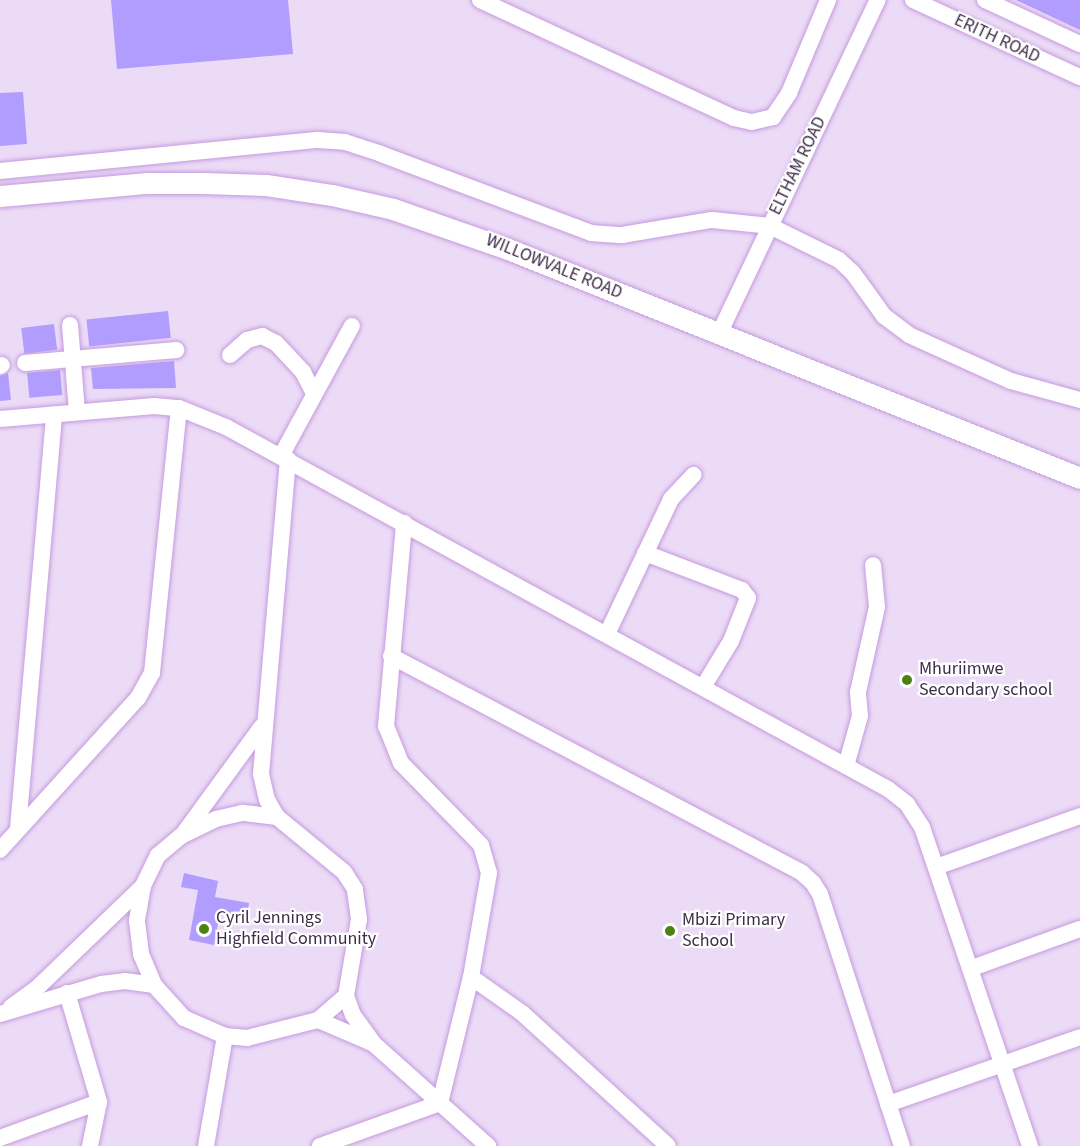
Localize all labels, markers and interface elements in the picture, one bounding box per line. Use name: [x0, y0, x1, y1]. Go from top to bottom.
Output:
street label: ERITH ROAD: [951, 10, 1043, 68]
street label: ELTHAM ROAD: [765, 113, 831, 219]
street label: WILLOWVALE ROAD: [483, 230, 625, 304]
place label: Mhuriimwe Secondary school: [919, 659, 1052, 702]
marker: Mhuriimwe Secondary school: [900, 673, 914, 687]
place label: Cyril Jennings Highfield Community: [216, 908, 376, 950]
place label: Mbizi Primary School: [682, 910, 785, 952]
marker: Cyril Jennings Highfield Community: [197, 922, 211, 936]
marker: Mbizi Primary School: [663, 924, 677, 938]

